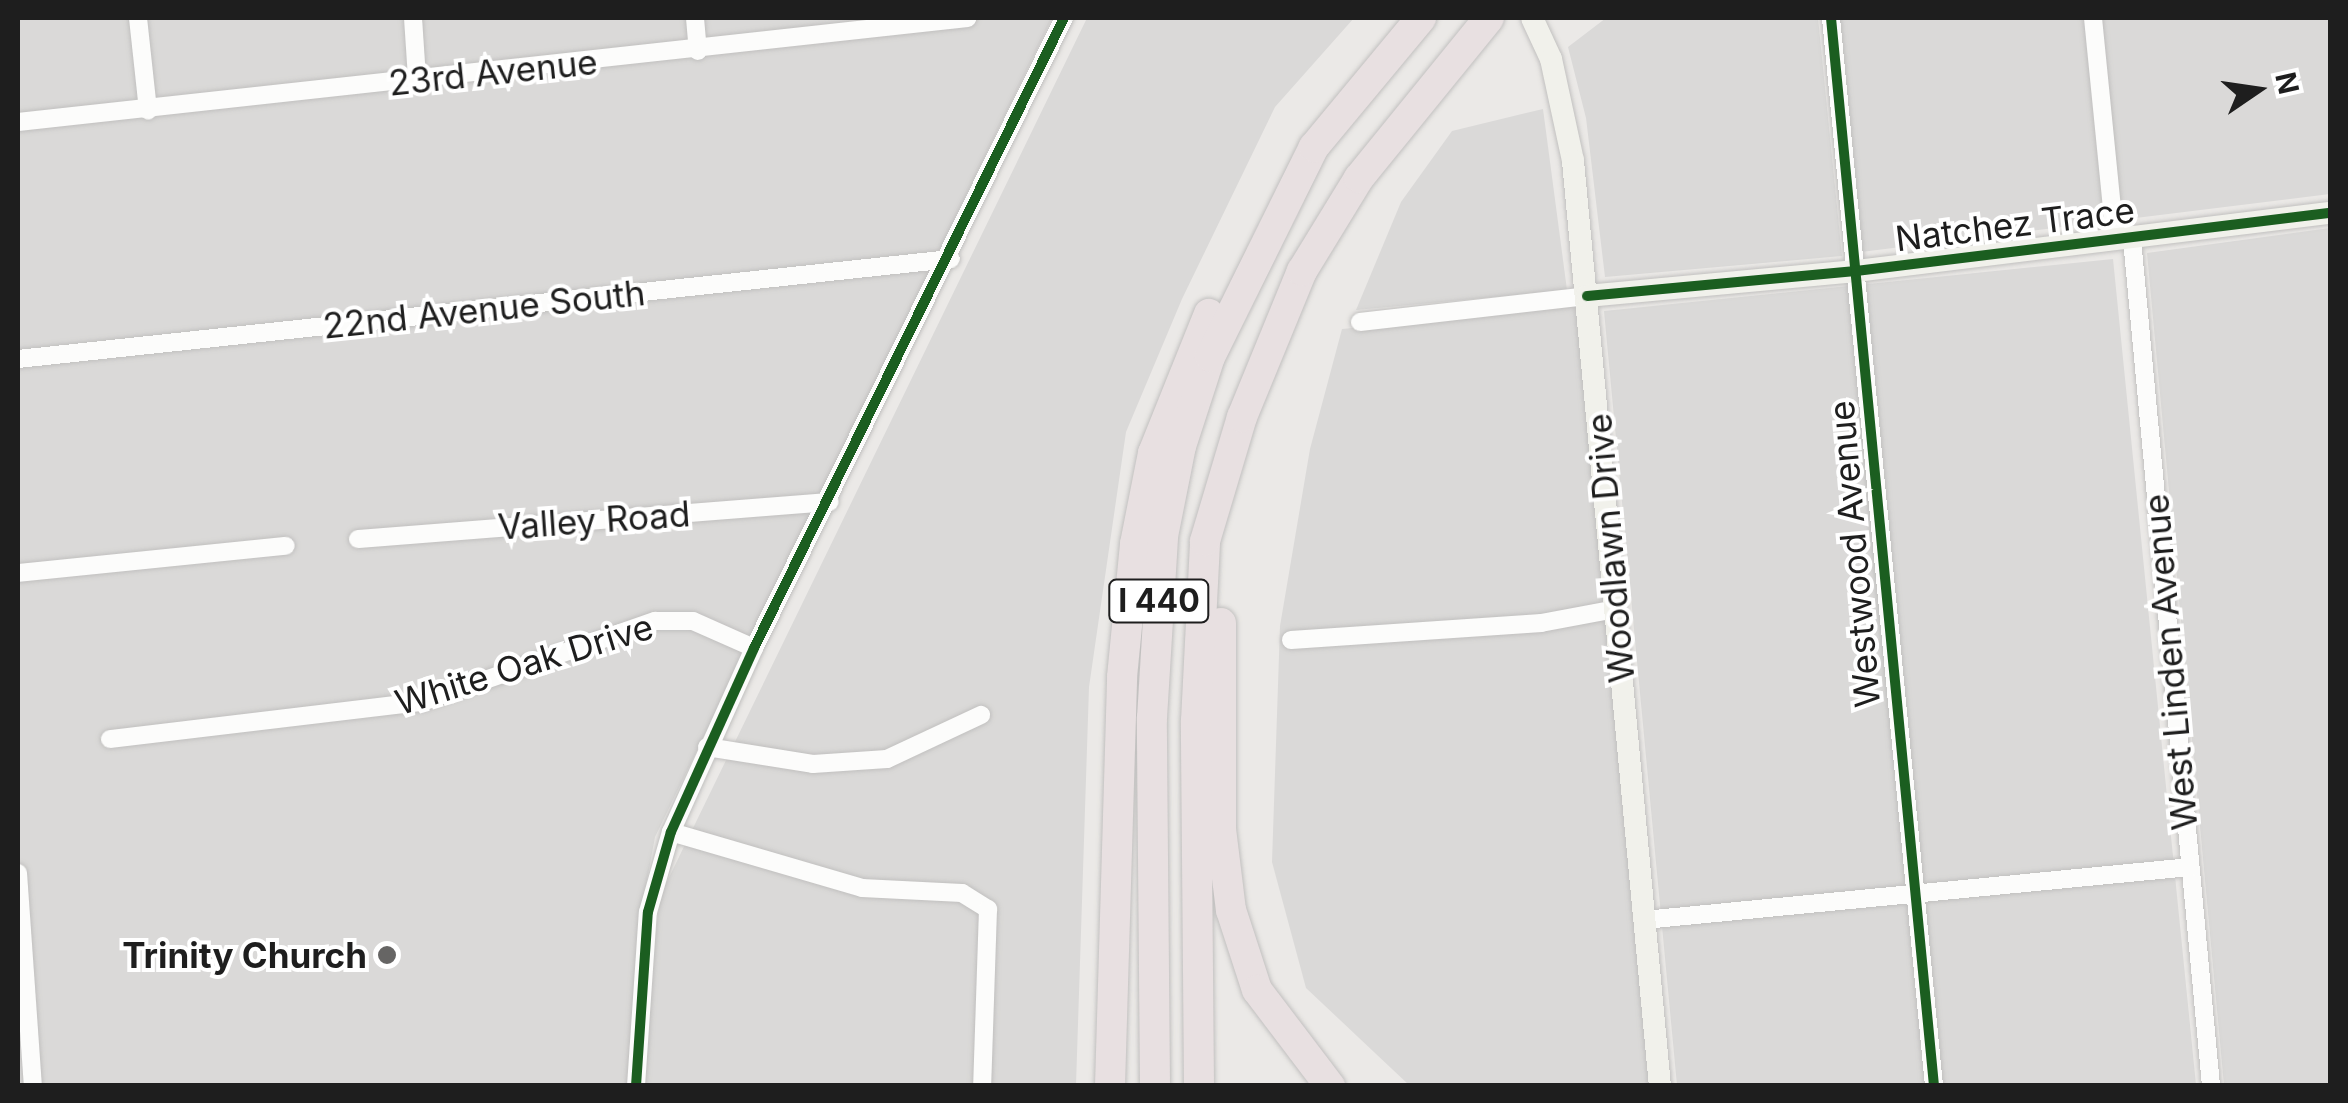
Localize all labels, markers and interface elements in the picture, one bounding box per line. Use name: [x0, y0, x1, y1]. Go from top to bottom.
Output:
street label: 23rd Avenue: [386, 40, 600, 104]
north arrow: [2208, 40, 2308, 140]
text: N: [2268, 69, 2306, 97]
street label: Natchez Trace: [1893, 188, 2137, 260]
street label: 22nd Avenue South: [321, 271, 647, 347]
street label: Westwood Avenue: [1820, 399, 1888, 709]
street label: Woodlawn Drive: [1577, 412, 1643, 684]
street label: Valley Road: [496, 492, 692, 548]
street label: West Linden Avenue: [2134, 492, 2206, 832]
road number: I 440: [1106, 574, 1212, 628]
street label: White Oak Drive: [390, 605, 658, 723]
place label: Trinity Church: [122, 934, 367, 976]
marker: Trinity Church: [376, 944, 398, 966]

